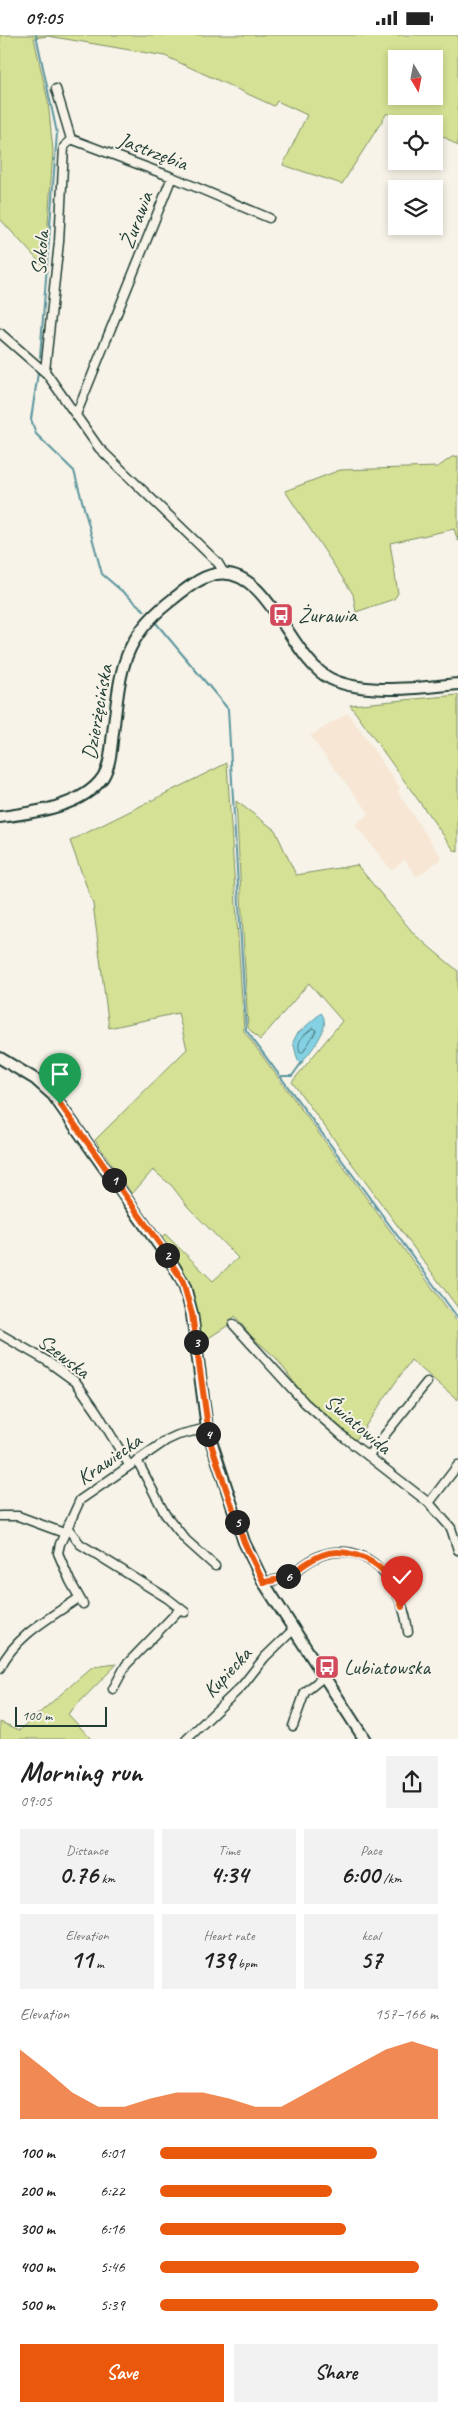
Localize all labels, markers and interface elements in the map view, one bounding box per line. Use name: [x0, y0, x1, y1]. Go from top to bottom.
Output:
text: 09:05: [25, 6, 62, 30]
north arrow: [388, 50, 442, 105]
map controls: [388, 50, 443, 235]
button: locate: [388, 115, 443, 170]
street label: Jastrzębia: [114, 126, 193, 177]
button: layers: [388, 180, 443, 235]
street label: Żurawia: [113, 186, 159, 252]
street label: Sokola: [25, 227, 55, 276]
bus stop icon: Żurawia: [268, 602, 294, 628]
place label: Żurawia: [298, 602, 358, 628]
street label: Dzierżęcińska: [76, 661, 118, 762]
pin: [39, 1053, 81, 1104]
icon: arrive: [46, 1060, 74, 1088]
pin: 1: [102, 1167, 126, 1193]
text: 1: [111, 1172, 118, 1189]
pin: 2: [154, 1243, 180, 1267]
text: 2: [164, 1247, 171, 1264]
street label: Szewska: [33, 1328, 96, 1385]
pin: 3: [184, 1329, 208, 1355]
text: 3: [193, 1334, 200, 1351]
street label: Światowida: [319, 1389, 398, 1461]
pin: 4: [196, 1421, 220, 1447]
street label: Krawiecka: [71, 1426, 148, 1491]
text: 4: [205, 1426, 212, 1443]
pin: 5: [224, 1509, 250, 1535]
text: 5: [234, 1514, 241, 1531]
pin: [381, 1556, 423, 1607]
pin: 6: [276, 1563, 300, 1589]
icon: check: [388, 1563, 416, 1591]
text: 6: [285, 1568, 292, 1585]
street label: Kupiecka: [197, 1640, 258, 1703]
bus stop icon: Lubiatowska: [314, 1654, 340, 1680]
place label: Lubiatowska: [344, 1654, 431, 1680]
scale bar: [15, 1705, 108, 1728]
text: 100 m: [22, 1707, 52, 1724]
text: Morning run: [20, 1754, 142, 1789]
button: share: [386, 1756, 438, 1808]
text: 09:05: [20, 1791, 52, 1811]
text: Distance: [66, 1842, 108, 1859]
text: Time: [218, 1842, 240, 1859]
text: Pace: [360, 1842, 382, 1859]
text: 0.76: [59, 1859, 98, 1891]
text: 4:34: [210, 1859, 248, 1891]
text: 6:00: [341, 1859, 380, 1891]
text: km: [98, 1870, 115, 1887]
text: /km: [380, 1870, 401, 1887]
text: Elevation: [65, 1927, 109, 1944]
text: Heart rate: [203, 1927, 255, 1944]
text: kcal: [362, 1927, 380, 1944]
text: 11: [70, 1944, 93, 1976]
text: 139: [201, 1944, 234, 1976]
text: 57: [360, 1944, 382, 1976]
text: m: [93, 1955, 104, 1972]
text: bpm: [234, 1955, 257, 1972]
text: Elevation: [20, 2004, 69, 2024]
text: 157–166 m: [375, 2004, 438, 2024]
text: 100 m: [20, 2143, 55, 2163]
text: 6:01: [100, 2143, 125, 2163]
text: 200 m: [20, 2181, 55, 2201]
text: 6:22: [100, 2181, 125, 2201]
text: 300 m: [20, 2219, 55, 2239]
text: 6:16: [100, 2219, 125, 2239]
text: 400 m: [20, 2257, 55, 2277]
text: 5:46: [100, 2257, 125, 2277]
text: 500 m: [20, 2295, 54, 2315]
text: 5:39: [100, 2295, 125, 2315]
button: Save: [20, 2344, 224, 2402]
button: Share: [234, 2344, 438, 2402]

